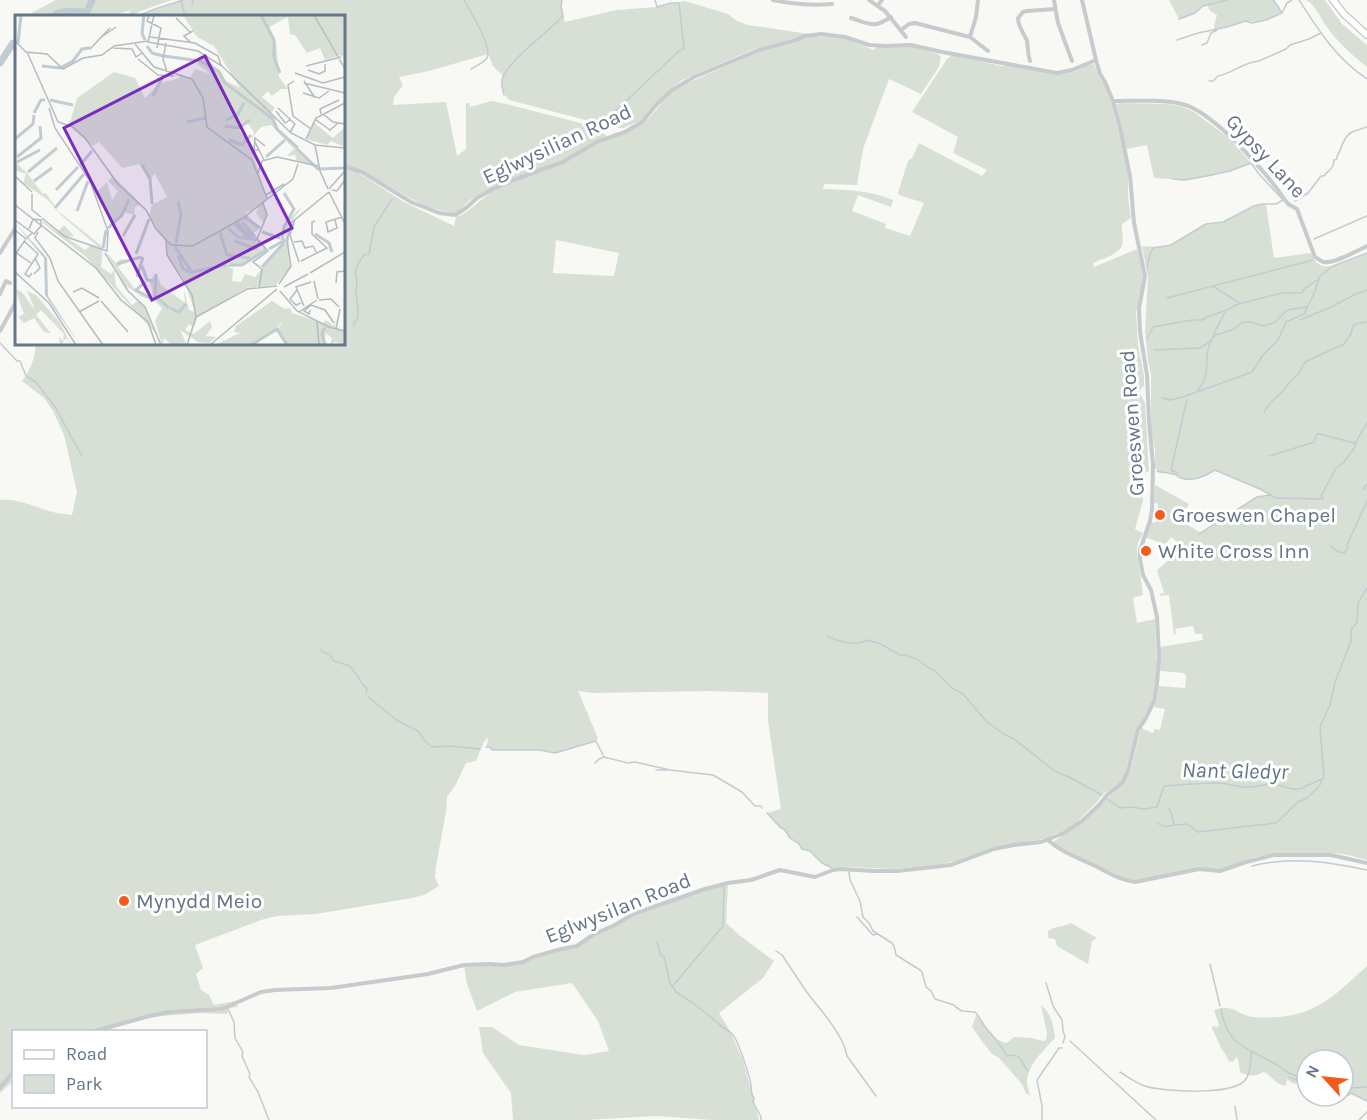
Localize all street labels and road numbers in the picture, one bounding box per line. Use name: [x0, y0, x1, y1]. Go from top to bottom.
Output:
street label: Eglwysilian Road: [479, 99, 635, 189]
street label: Gypsy Lane: [1221, 109, 1311, 203]
street label: Groeswen Road: [1115, 349, 1149, 497]
street label: Eglwysilan Road: [542, 868, 694, 948]

